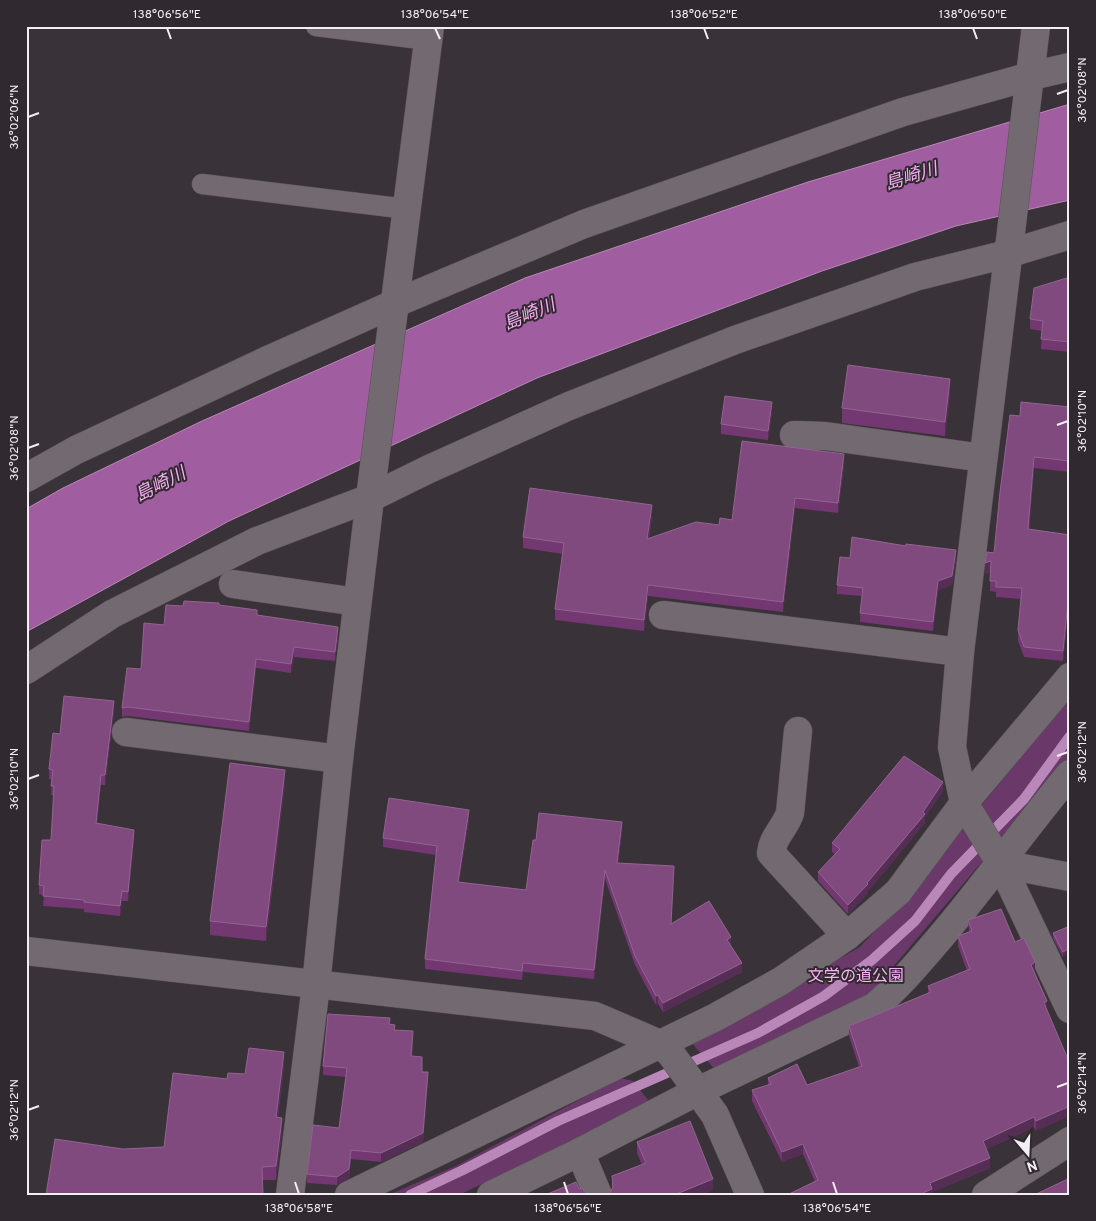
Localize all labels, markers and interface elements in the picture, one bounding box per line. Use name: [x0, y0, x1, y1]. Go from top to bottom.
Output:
text: 138°06'56"E: [133, 7, 201, 23]
text: 138°06'54"E: [401, 7, 469, 23]
text: 138°06'52"E: [670, 7, 738, 23]
text: 138°06'50"E: [939, 7, 1007, 23]
text: 36°02'08"N: [1075, 57, 1091, 123]
text: 36°02'06"N: [7, 84, 23, 150]
water label: 島崎川: [882, 158, 943, 196]
water label: 島崎川: [500, 293, 561, 337]
text: 36°02'10"N: [1075, 390, 1091, 452]
text: 36°02'08"N: [7, 415, 23, 481]
water label: 島崎川: [131, 462, 192, 508]
text: 36°02'12"N: [1075, 721, 1091, 783]
text: 36°02'10"N: [7, 748, 23, 810]
park label: 文学の道公園: [808, 967, 904, 987]
text: 36°02'14"N: [1075, 1052, 1091, 1114]
text: 36°02'12"N: [7, 1079, 23, 1141]
north arrow: [1004, 1128, 1054, 1178]
text: N: [1024, 1155, 1039, 1175]
text: 138°06'58"E: [265, 1201, 333, 1217]
text: 138°06'56"E: [534, 1201, 602, 1217]
text: 138°06'54"E: [803, 1201, 871, 1217]

